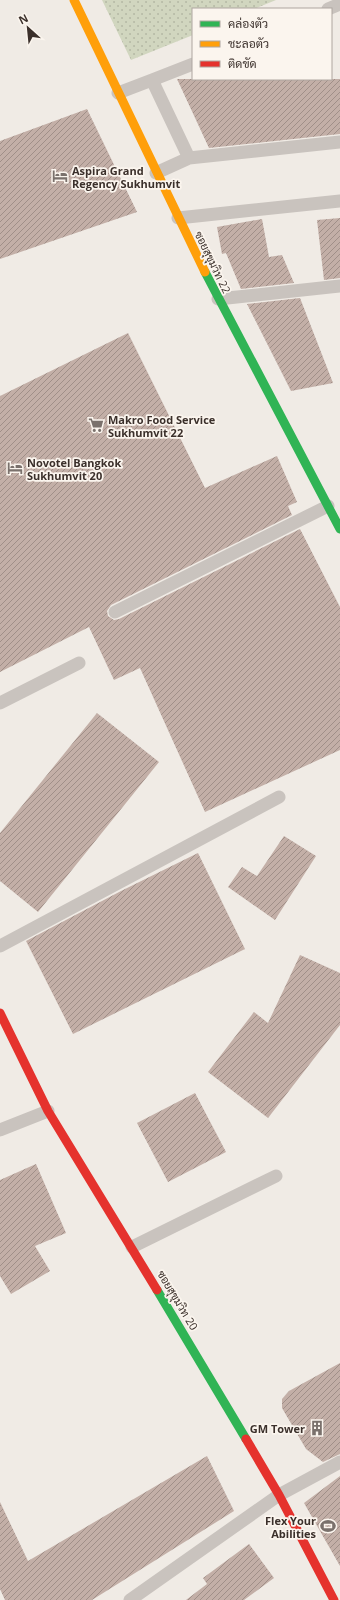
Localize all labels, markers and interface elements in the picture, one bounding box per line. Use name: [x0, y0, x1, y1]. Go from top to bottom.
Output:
north arrow: [8, 8, 48, 48]
legend: [192, 8, 332, 80]
text: N: [16, 10, 31, 27]
text: คล่องตัว: [228, 15, 268, 32]
text: ชะลอตัว: [228, 35, 269, 52]
text: ติดขัด: [228, 55, 257, 72]
place label: Aspira Grand Regency Sukhumvit: [72, 163, 180, 191]
hotel icon: Aspira Grand Regency Sukhumvit: [51, 167, 69, 185]
street label: ซอยสุขุมวิท 22: [190, 228, 235, 296]
place label: Makro Food Service Sukhumvit 22: [108, 412, 216, 440]
supermarket icon: Makro Food Service Sukhumvit 22: [87, 416, 105, 434]
place label: Novotel Bangkok Sukhumvit 20: [27, 455, 121, 483]
hotel icon: Novotel Bangkok Sukhumvit 20: [6, 459, 24, 477]
street label: ซอยสุขุมวิท 20: [152, 1267, 202, 1334]
building icon: GM Tower: [308, 1419, 326, 1437]
place label: GM Tower: [250, 1421, 305, 1436]
place label: Flex Your Abilities: [265, 1513, 317, 1541]
sports icon: Flex Your Abilities: [319, 1517, 337, 1535]

